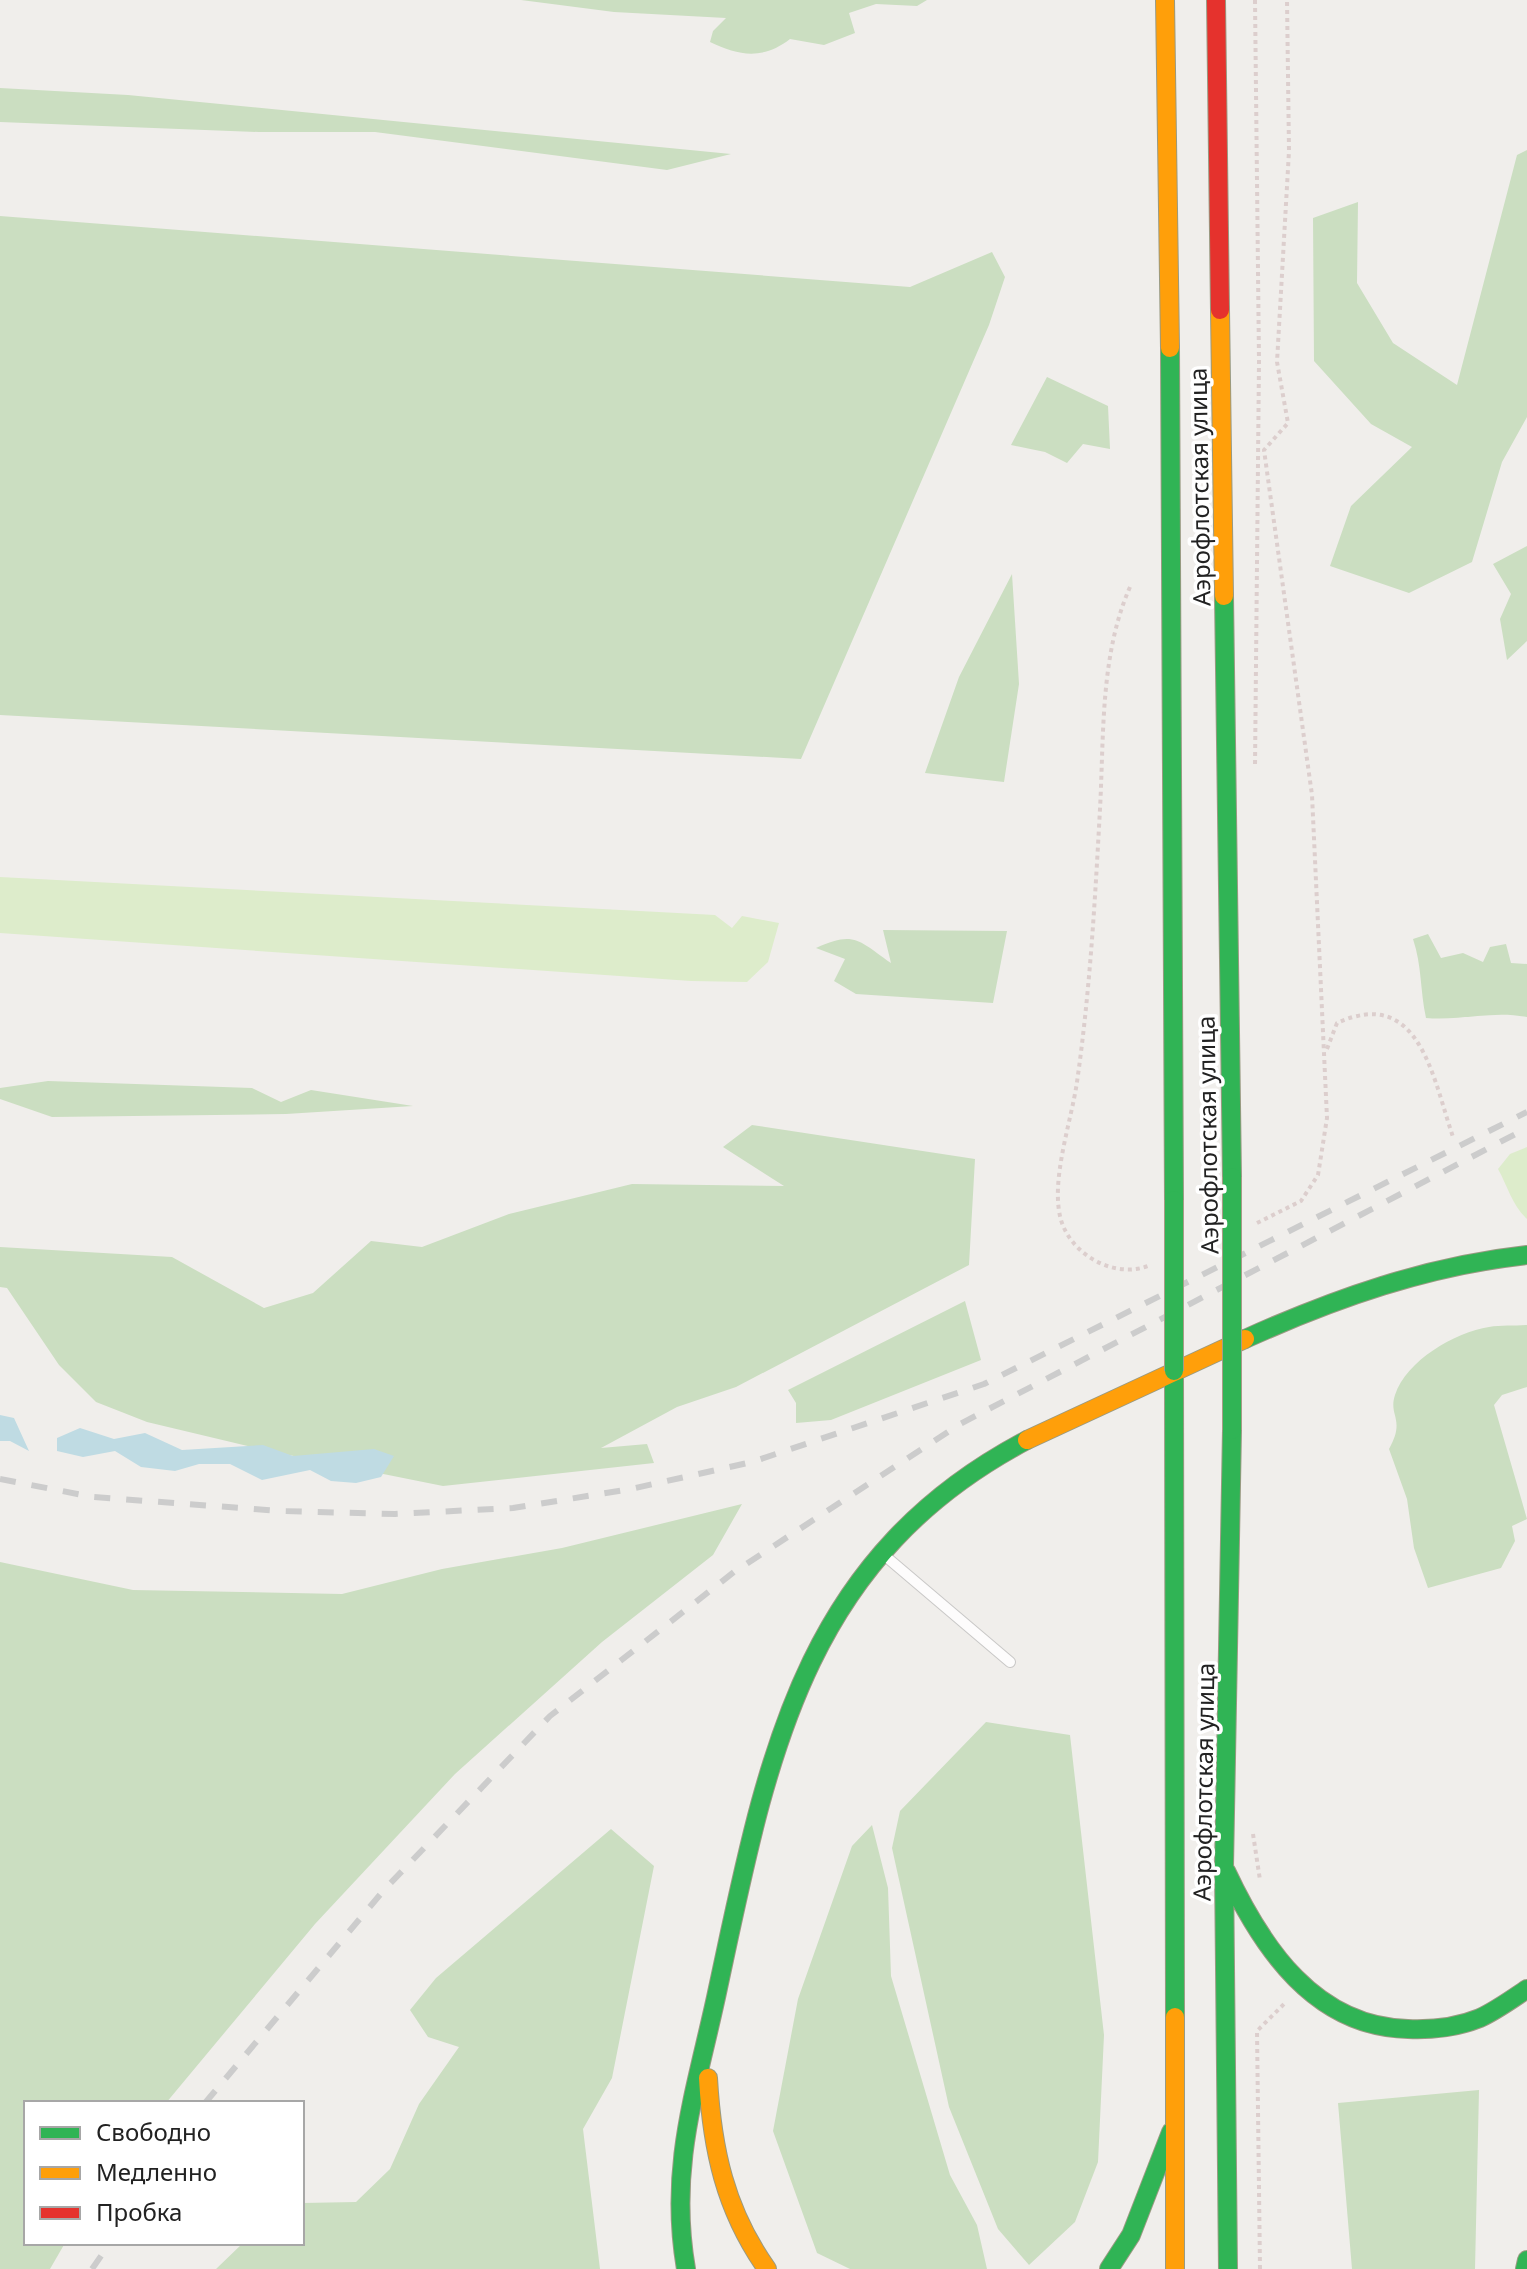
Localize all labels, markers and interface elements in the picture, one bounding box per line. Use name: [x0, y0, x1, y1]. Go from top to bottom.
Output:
street label: Аэрофлотская улица: [1180, 368, 1218, 606]
street label: Аэрофлотская улица: [1188, 1016, 1226, 1254]
street label: Аэрофлотская улица: [1184, 1663, 1222, 1901]
legend: [24, 2101, 304, 2245]
text: Свободно: [96, 2115, 211, 2148]
text: Медленно: [96, 2155, 217, 2188]
text: Пробка: [96, 2195, 182, 2228]

